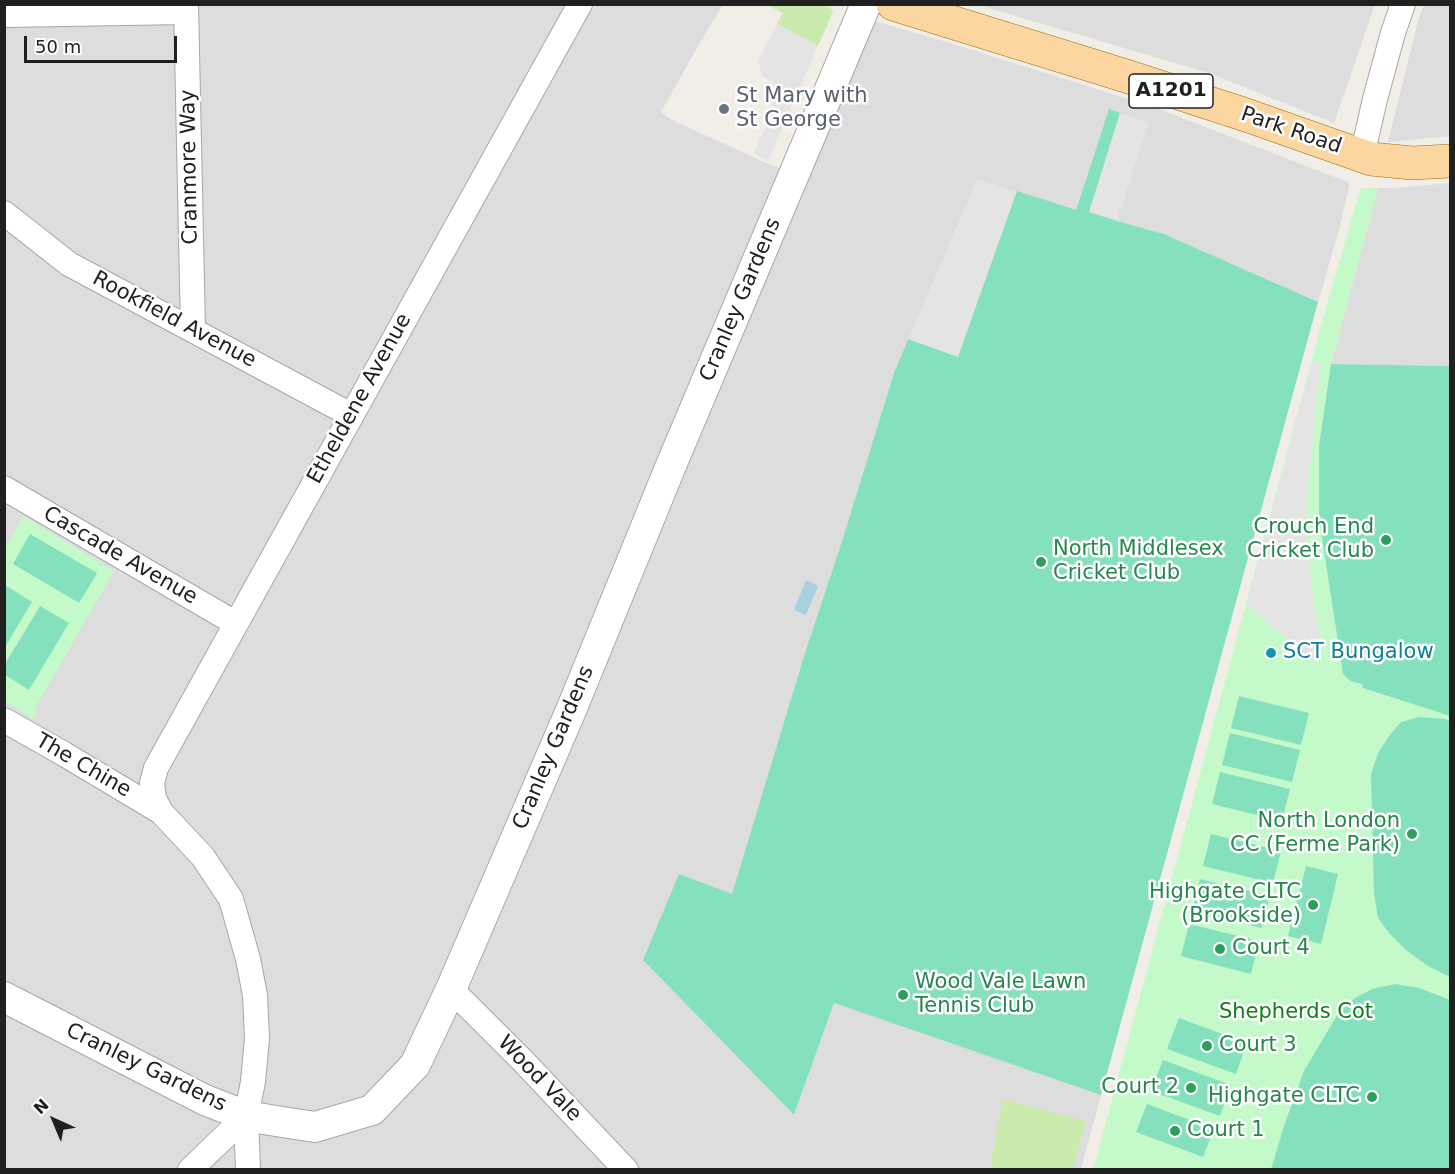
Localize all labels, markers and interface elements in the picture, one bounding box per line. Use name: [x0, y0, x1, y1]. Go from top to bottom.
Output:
scale bar: [27, 24, 180, 62]
text: 50 m: [35, 36, 81, 57]
road number: A1201: [1129, 74, 1213, 108]
place label: St Mary with St George: [736, 84, 868, 134]
street label: Cranmore Way: [176, 89, 204, 245]
marker: St Mary with St George: [717, 102, 731, 116]
street label: Park Road: [1237, 102, 1345, 160]
street label: Cranley Gardens: [695, 214, 787, 386]
street label: Rookfield Avenue: [88, 266, 260, 374]
street label: Etheldene Avenue: [303, 309, 417, 489]
street label: Cascade Avenue: [38, 502, 202, 610]
place label: Crouch End Cricket Club: [1247, 515, 1374, 565]
marker: Crouch End Cricket Club: [1379, 533, 1393, 547]
place label: North Middlesex Cricket Club: [1053, 537, 1224, 587]
marker: North Middlesex Cricket Club: [1034, 555, 1048, 569]
place label: SCT Bungalow: [1283, 640, 1434, 666]
marker: SCT Bungalow: [1264, 646, 1278, 660]
street label: Cranley Gardens: [508, 662, 600, 834]
street label: The Chine: [31, 729, 135, 803]
place label: North London CC (Ferme Park): [1230, 809, 1400, 859]
marker: North London CC (Ferme Park): [1405, 827, 1419, 841]
place label: Highgate CLTC (Brookside): [1149, 880, 1301, 930]
marker: Highgate CLTC (Brookside): [1306, 898, 1320, 912]
place label: Court 4: [1232, 936, 1310, 962]
marker: Court 4: [1213, 942, 1227, 956]
place label: Wood Vale Lawn Tennis Club: [915, 970, 1086, 1020]
marker: Wood Vale Lawn Tennis Club: [896, 988, 910, 1002]
park label: Shepherds Cot: [1219, 1000, 1373, 1026]
street label: Cranley Gardens: [62, 1018, 230, 1118]
street label: Wood Vale: [492, 1031, 586, 1127]
place label: Court 3: [1219, 1033, 1297, 1059]
marker: Court 3: [1200, 1039, 1214, 1053]
place label: Court 2: [1101, 1075, 1179, 1101]
marker: Court 2: [1184, 1081, 1198, 1095]
place label: Highgate CLTC: [1208, 1084, 1360, 1110]
north arrow: [24, 1090, 84, 1150]
marker: Highgate CLTC: [1365, 1090, 1379, 1104]
text: N: [30, 1095, 53, 1118]
place label: Court 1: [1187, 1118, 1265, 1144]
marker: Court 1: [1168, 1124, 1182, 1138]

